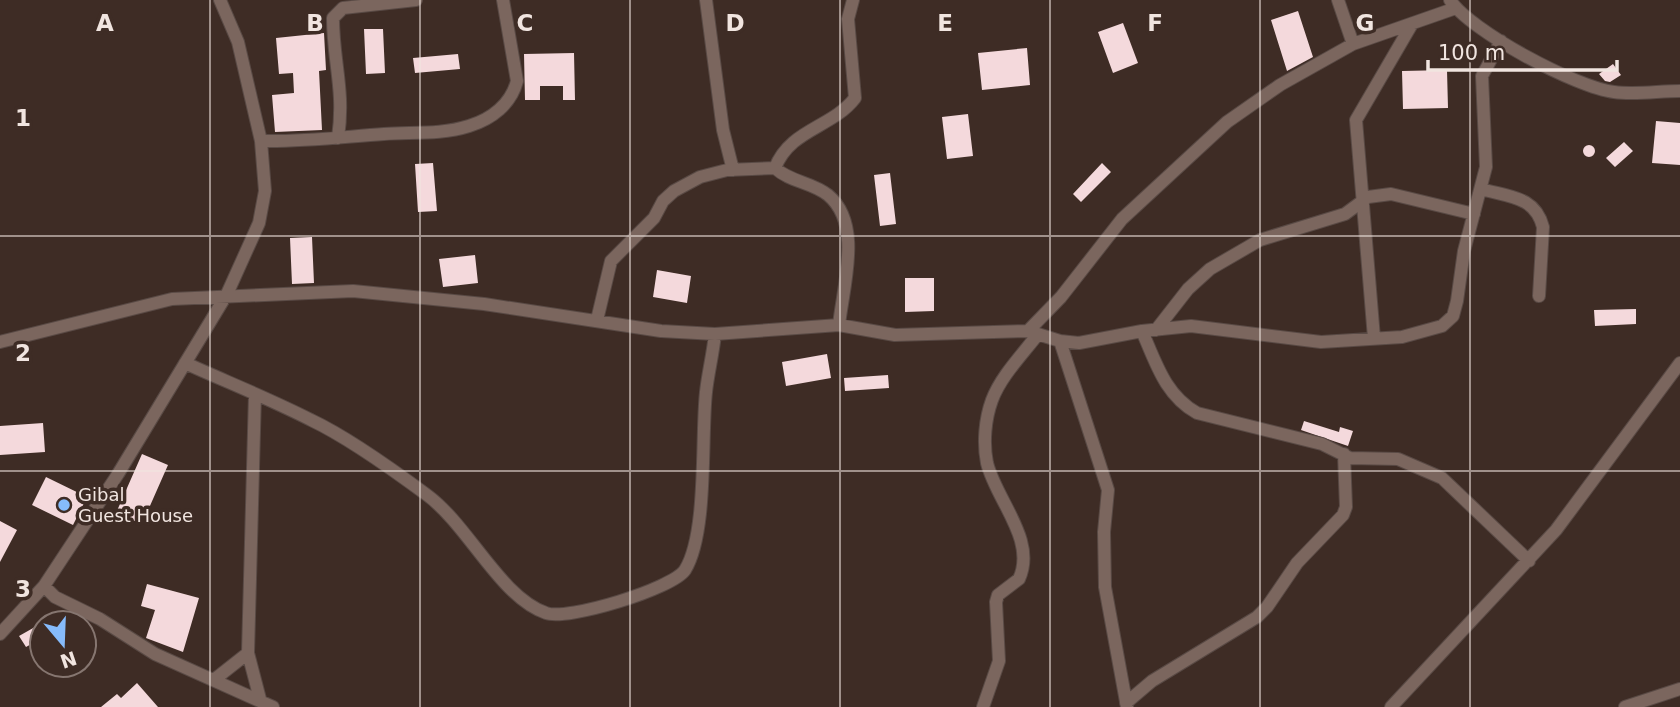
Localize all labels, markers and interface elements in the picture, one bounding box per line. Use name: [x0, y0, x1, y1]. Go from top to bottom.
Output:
text: A: [96, 10, 114, 36]
text: B: [306, 10, 324, 36]
text: C: [517, 10, 533, 36]
text: D: [725, 10, 745, 36]
text: E: [937, 10, 953, 36]
text: F: [1147, 10, 1163, 36]
text: G: [1356, 10, 1374, 36]
scale bar: [1428, 28, 1617, 72]
text: 100 m: [1438, 41, 1505, 65]
text: 1: [15, 105, 31, 131]
text: 2: [15, 340, 31, 366]
place label: Gibal Guest House: [78, 484, 193, 526]
marker: Gibal Guest House: [56, 497, 72, 513]
text: 3: [15, 576, 31, 602]
north arrow: [28, 609, 98, 679]
text: N: [57, 647, 80, 673]

